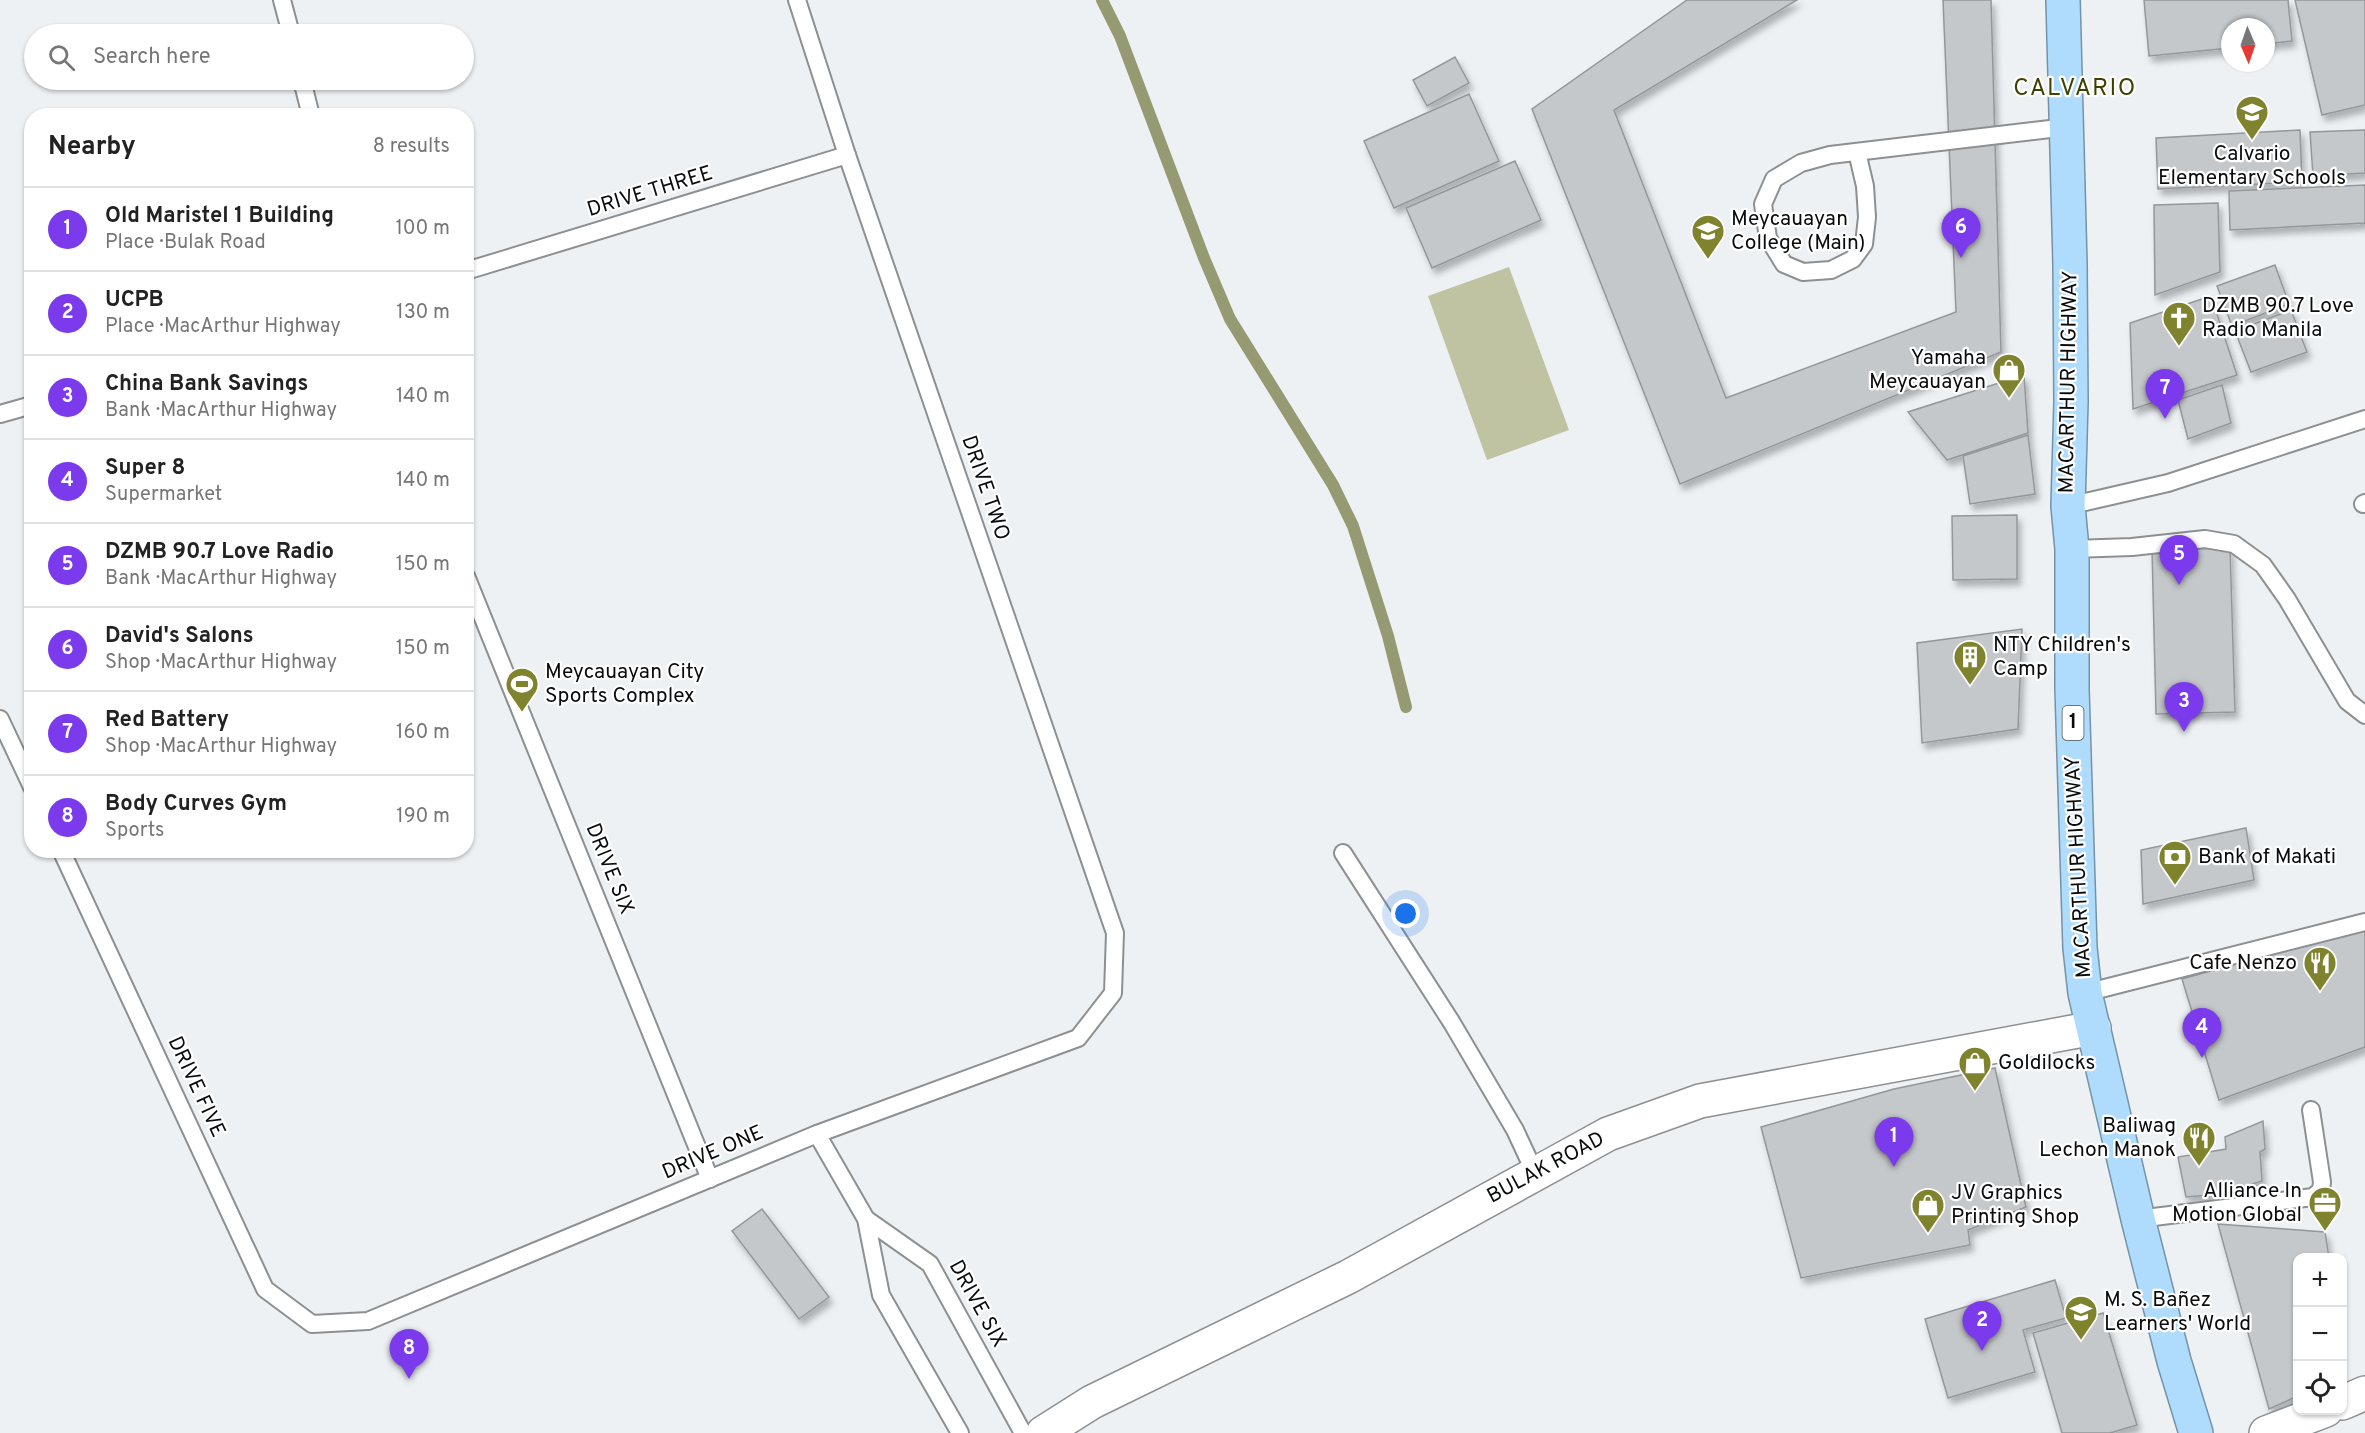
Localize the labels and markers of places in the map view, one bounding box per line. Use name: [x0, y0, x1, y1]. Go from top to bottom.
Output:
school or university icon: Calvario Elementary Schools: [2234, 94, 2270, 141]
place label: Calvario Elementary Schools: [2158, 141, 2346, 192]
place label: Meycauayan College (Main): [1731, 206, 1865, 257]
pin: 6: [1942, 208, 1980, 258]
school or university icon: Meycauayan College (Main): [1690, 213, 1726, 260]
place label: DZMB 90.7 Love Radio Manila: [2202, 293, 2354, 344]
church icon: DZMB 90.7 Love Radio Manila: [2161, 300, 2197, 347]
place label: Yamaha Meycauayan: [1869, 345, 1986, 396]
shop icon: Yamaha Meycauayan: [1991, 352, 2027, 399]
pin: 7: [2146, 370, 2184, 419]
pin: 5: [2160, 536, 2198, 585]
place label: NTY Children's Camp: [1993, 632, 2131, 683]
building icon: NTY Children's Camp: [1952, 639, 1988, 686]
place label: Meycauayan City Sports Complex: [545, 659, 704, 710]
sports icon: Meycauayan City Sports Complex: [504, 666, 540, 713]
pin: 3: [2164, 682, 2204, 732]
bank icon: Bank of Makati: [2157, 839, 2193, 886]
place label: Bank of Makati: [2198, 844, 2336, 871]
restaurant icon: Cafe Nenzo: [2302, 945, 2338, 992]
place label: Cafe Nenzo: [2189, 950, 2297, 977]
pin: 4: [2182, 1008, 2222, 1058]
shop icon: Goldilocks: [1957, 1045, 1993, 1092]
place label: Goldilocks: [1998, 1050, 2095, 1077]
place label: Baliwag Lechon Manok: [2039, 1113, 2176, 1164]
pin: 1: [1874, 1118, 1914, 1167]
restaurant icon: Baliwag Lechon Manok: [2181, 1120, 2217, 1167]
place label: Alliance In Motion Global: [2172, 1178, 2302, 1229]
place label: JV Graphics Printing Shop: [1951, 1180, 2079, 1231]
office icon: Alliance In Motion Global: [2307, 1185, 2343, 1232]
shop icon: JV Graphics Printing Shop: [1910, 1187, 1946, 1234]
place label: M. S. Bañez Learners' World: [2104, 1287, 2251, 1338]
school or university icon: M. S. Bañez Learners' World: [2063, 1294, 2099, 1341]
pin: 2: [1962, 1302, 2002, 1351]
pin: 8: [390, 1330, 428, 1379]

